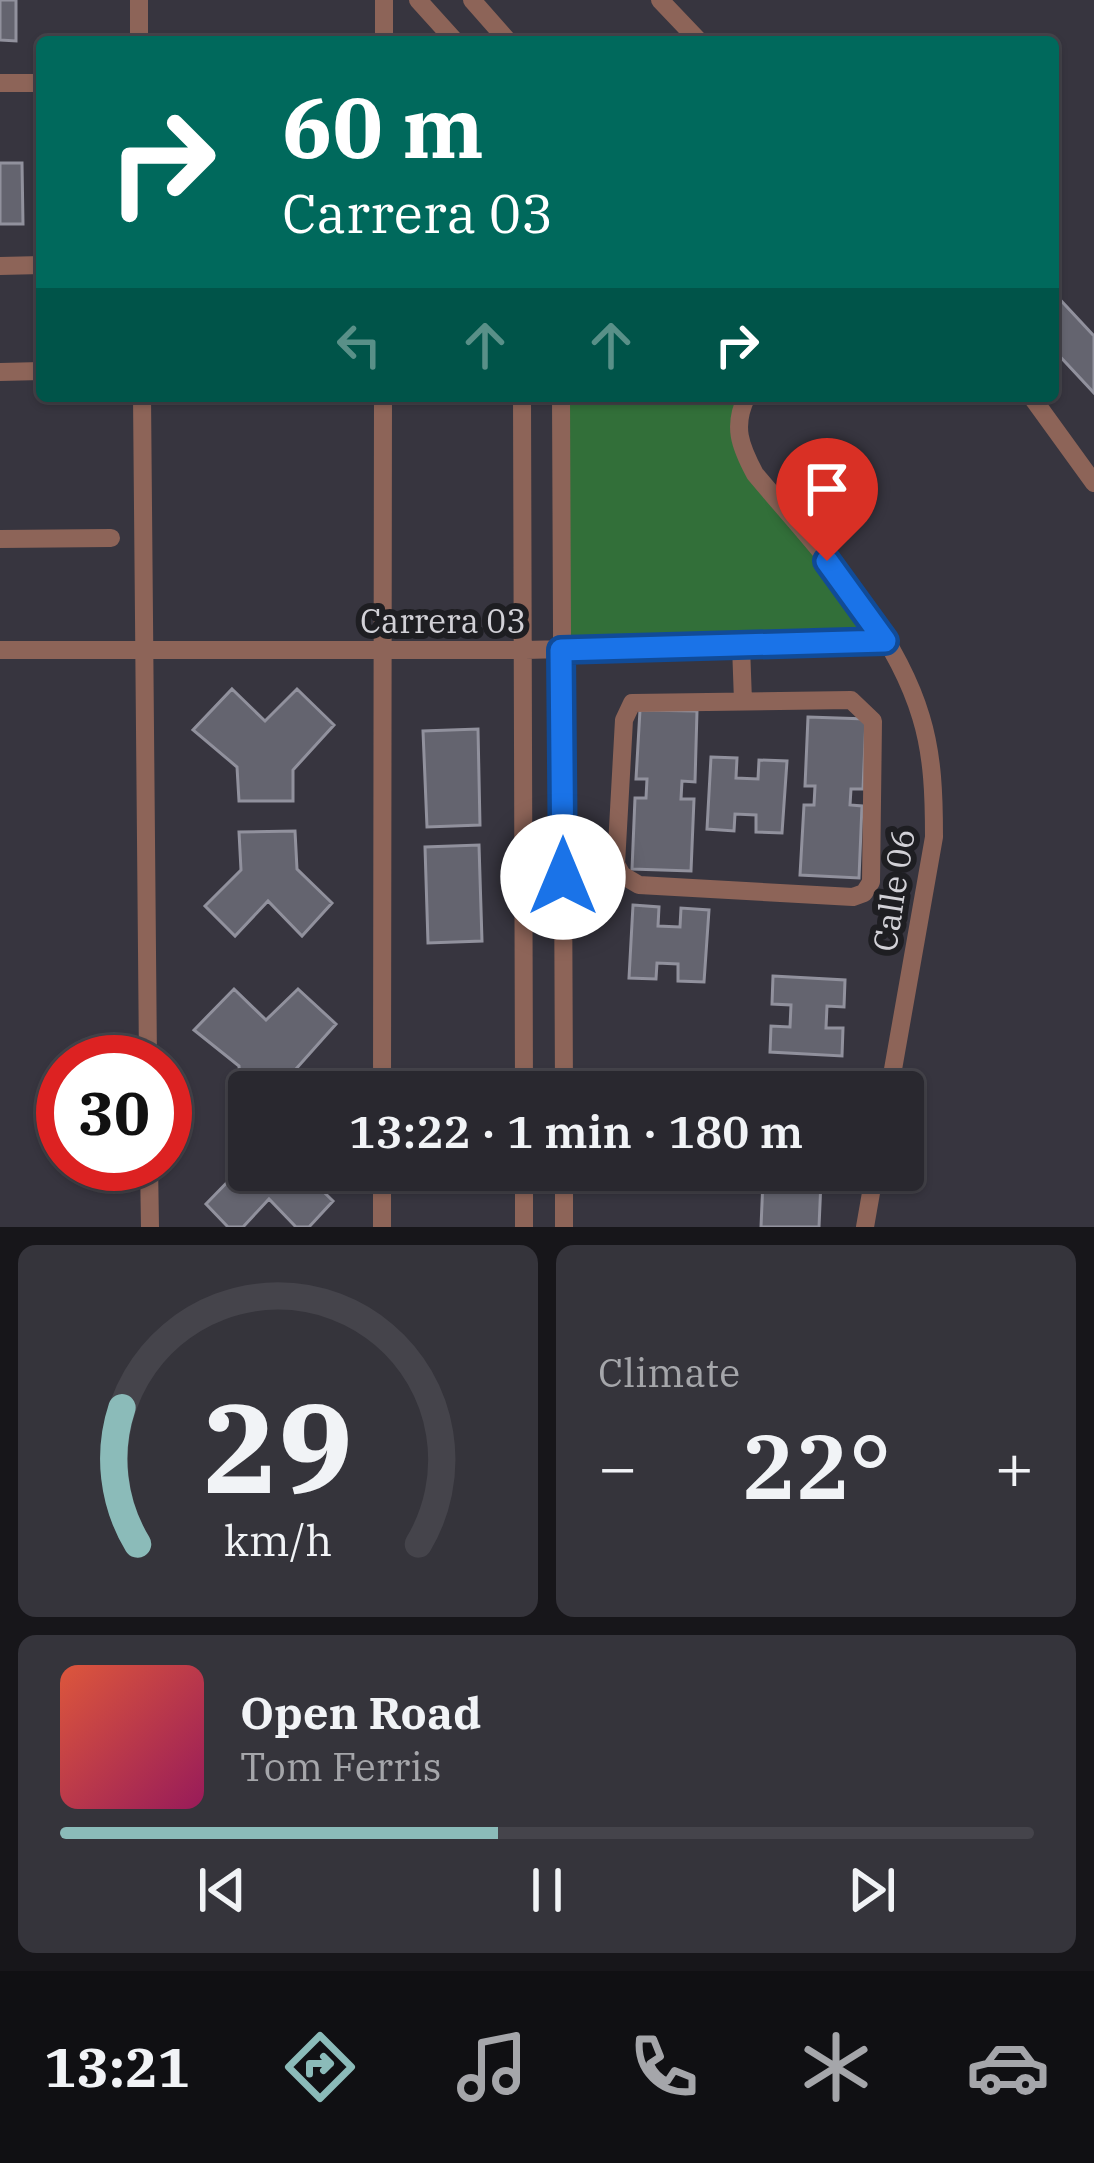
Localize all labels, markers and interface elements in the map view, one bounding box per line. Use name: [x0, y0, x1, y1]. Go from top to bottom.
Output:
text: 60 m: [282, 72, 484, 181]
icon: right: [84, 84, 240, 240]
text: Carrera 03: [282, 178, 554, 248]
icon: left: [326, 312, 392, 378]
icon: ahead: [452, 312, 518, 378]
icon: ahead: [578, 312, 644, 378]
icon: right: [704, 312, 770, 378]
pin: [776, 438, 878, 561]
icon: arrive: [794, 456, 860, 522]
street label: Carrera 03: [360, 599, 526, 642]
position arrow: [500, 814, 626, 940]
street label: Calle 06: [862, 825, 924, 955]
speed limit sign: 30: [36, 1035, 192, 1191]
text: 13:22 · 1 min · 180 m: [349, 1102, 803, 1160]
text: Climate: [598, 1347, 740, 1398]
text: 29: [203, 1365, 353, 1527]
text: 22°: [741, 1407, 891, 1524]
text: −: [598, 1423, 638, 1509]
text: +: [994, 1423, 1034, 1509]
text: km/h: [224, 1512, 332, 1568]
text: Open Road: [240, 1683, 481, 1741]
text: Tom Ferris: [240, 1741, 442, 1792]
icon: previous: [189, 1857, 255, 1923]
icon: pause: [514, 1857, 580, 1923]
icon: next: [839, 1857, 905, 1923]
icon: directions: [278, 2025, 362, 2109]
icon: music: [450, 2025, 534, 2109]
icon: phone: [622, 2025, 706, 2109]
icon: climate: [794, 2025, 878, 2109]
icon: car: [966, 2025, 1050, 2109]
text: 13:21: [44, 2032, 190, 2102]

